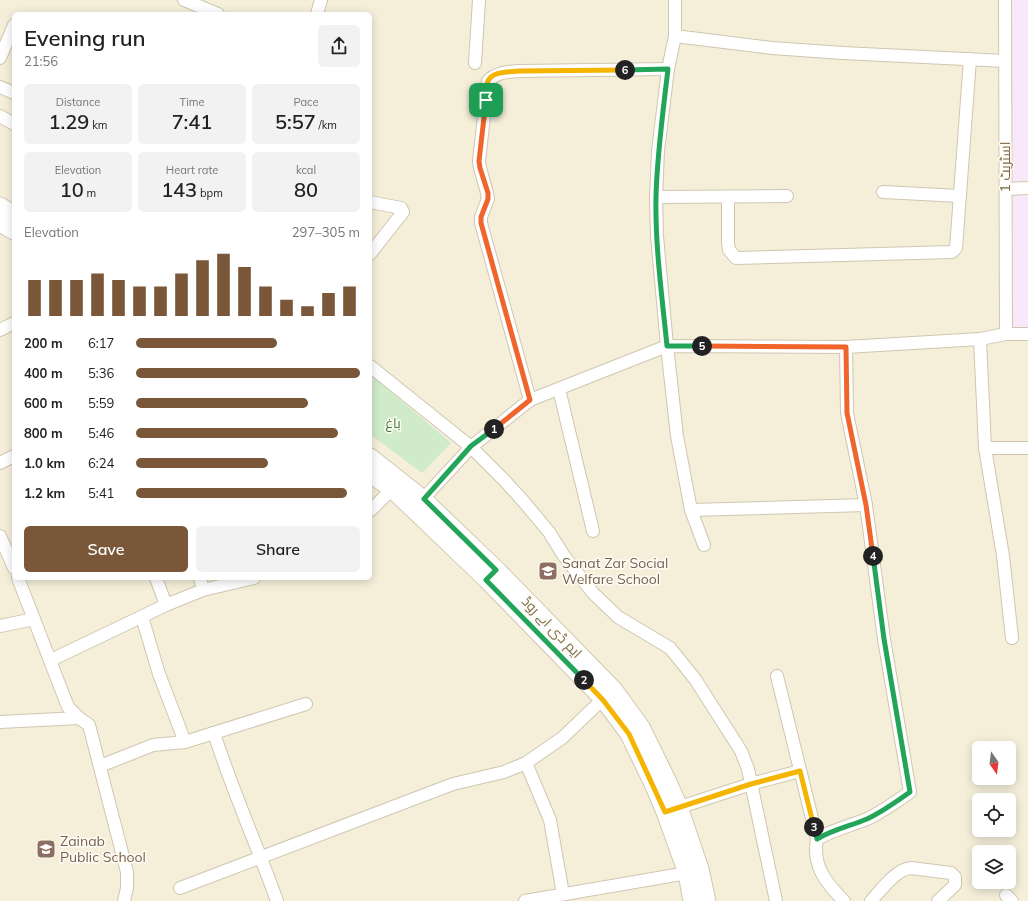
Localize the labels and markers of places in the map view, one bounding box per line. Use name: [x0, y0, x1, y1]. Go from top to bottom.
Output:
pin: 6: [615, 60, 635, 80]
pin: [469, 83, 503, 117]
pin: 5: [692, 336, 712, 356]
pin: 1: [484, 419, 504, 439]
pin: 4: [863, 546, 883, 566]
place label: Sanat Zar Social Welfare School: [562, 554, 668, 588]
school or university icon: Sanat Zar Social Welfare School: [537, 560, 559, 582]
pin: 2: [574, 670, 594, 690]
pin: 3: [804, 817, 824, 837]
place label: Zainab Public School: [60, 832, 146, 866]
school or university icon: Zainab Public School: [35, 838, 57, 860]

